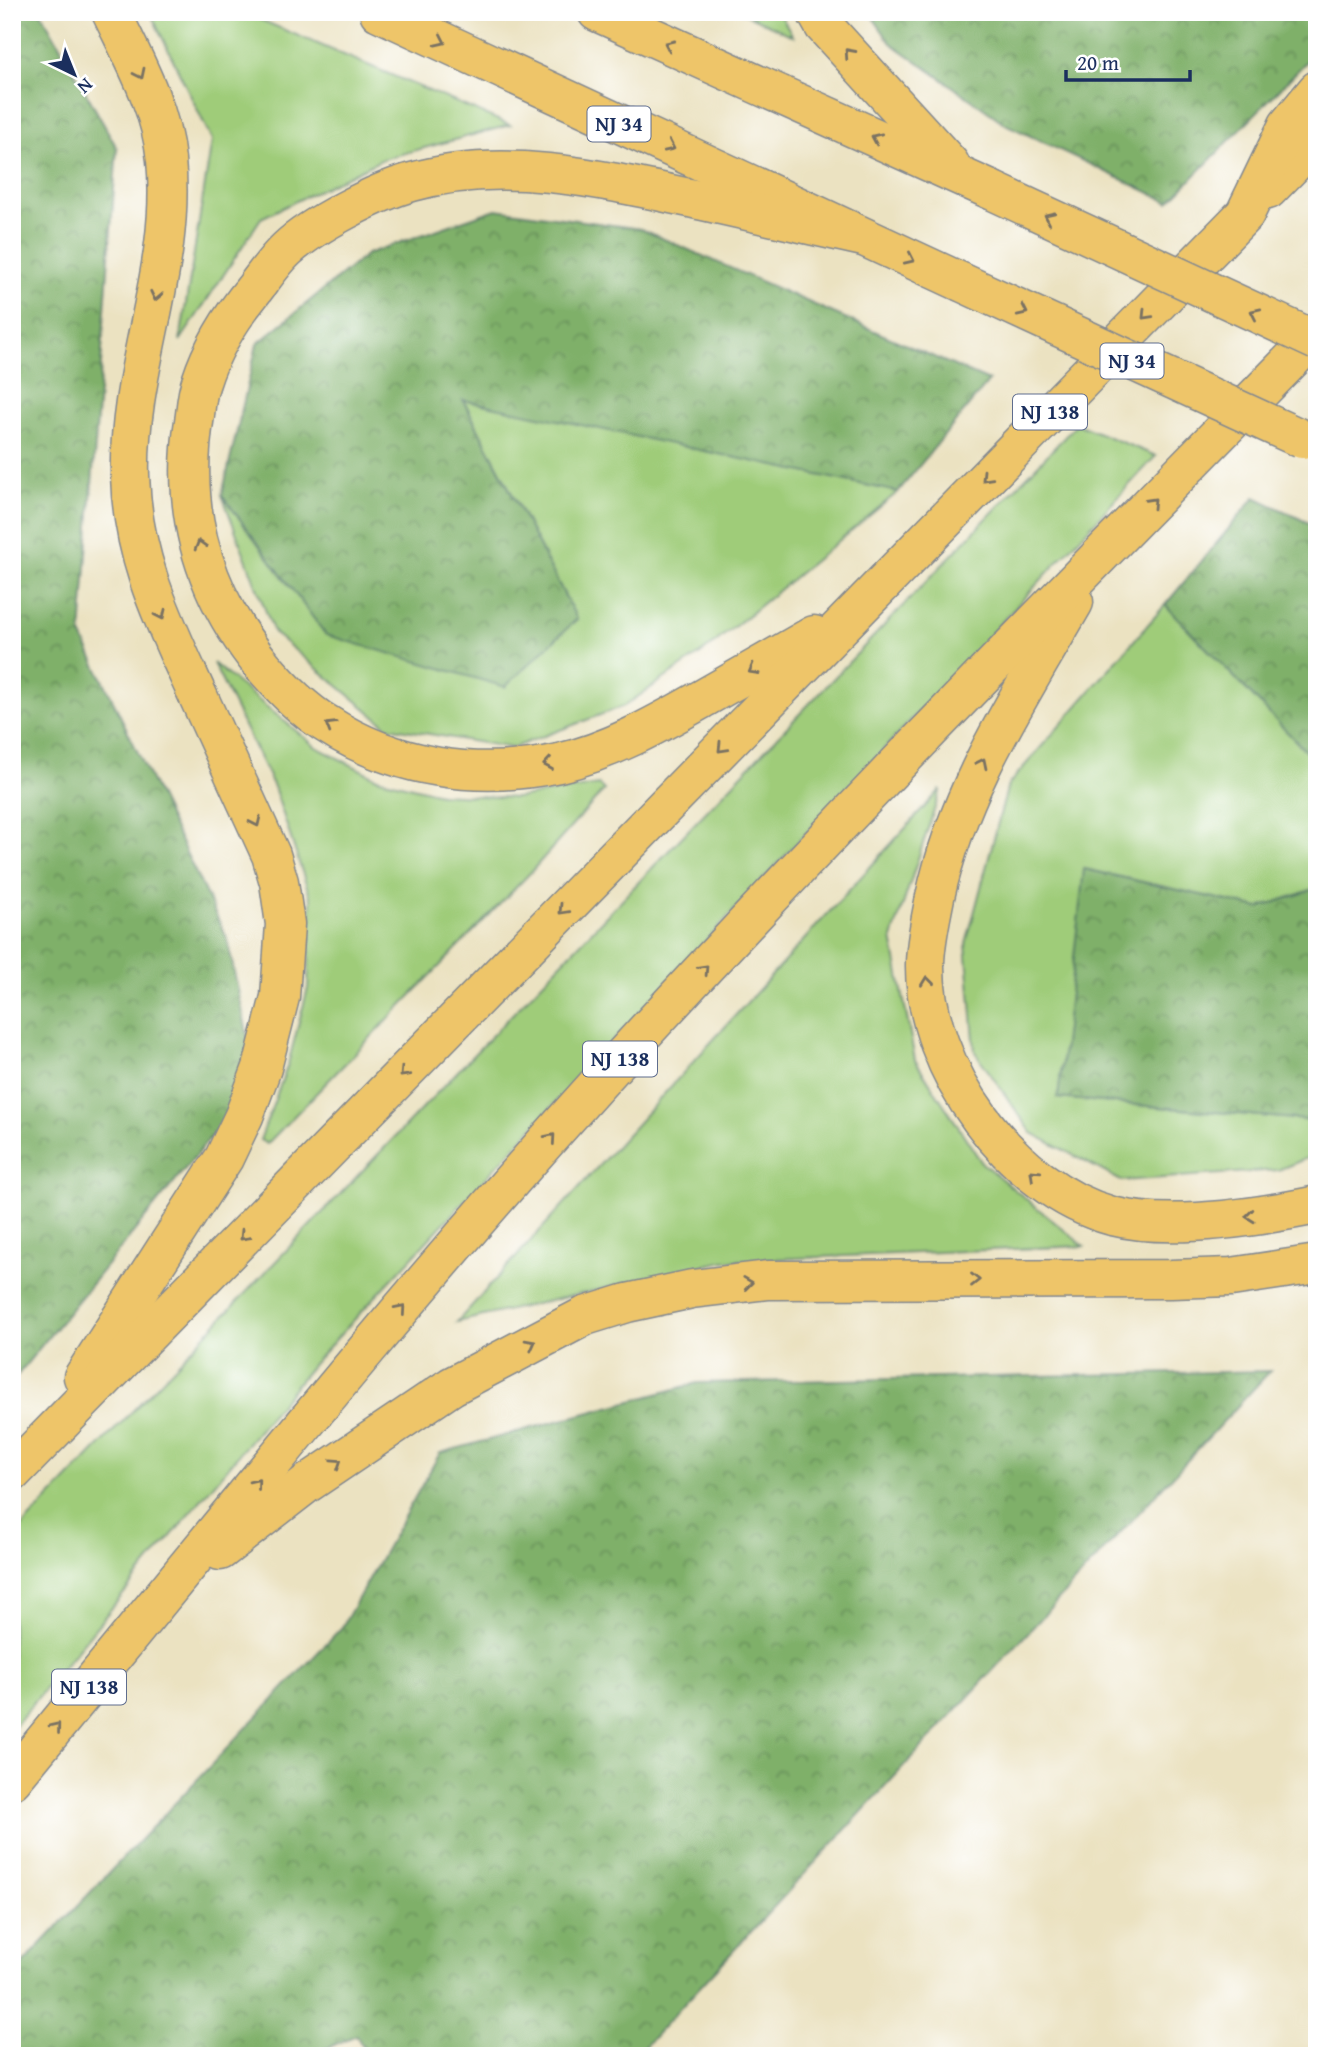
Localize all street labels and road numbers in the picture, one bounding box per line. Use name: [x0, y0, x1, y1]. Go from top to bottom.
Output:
road number: NJ 34: [588, 106, 650, 142]
road number: NJ 34: [1100, 344, 1164, 378]
road number: NJ 138: [1013, 394, 1087, 430]
road number: NJ 138: [583, 1042, 657, 1076]
road number: NJ 138: [52, 1670, 126, 1704]

